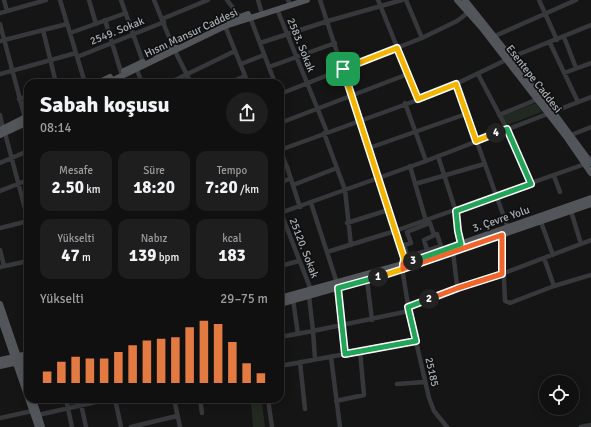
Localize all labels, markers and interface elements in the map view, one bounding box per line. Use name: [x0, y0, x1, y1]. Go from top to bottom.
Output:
street label: Hısnı Mansur Caddesi: [142, 6, 240, 60]
street label: 2549. Sokak: [88, 14, 147, 48]
street label: 2583. Sokak: [284, 16, 318, 75]
street label: Esentepe Caddesi: [503, 42, 565, 116]
pin: [326, 52, 360, 86]
icon: arrive: [332, 58, 354, 80]
text: Sabah koşusu: [40, 91, 170, 118]
button: share: [226, 92, 268, 134]
text: 08:14: [40, 120, 72, 136]
pin: 4: [486, 123, 506, 143]
text: 4: [493, 126, 499, 139]
text: Mesafe: [59, 164, 93, 177]
text: Süre: [143, 164, 165, 177]
text: Tempo: [217, 164, 247, 177]
text: 2.50: [51, 177, 84, 198]
text: 18:20: [133, 177, 175, 198]
text: 7:20: [205, 177, 238, 198]
text: km: [84, 183, 101, 196]
text: /km: [238, 183, 259, 196]
street label: 3. Çevre Yolu: [471, 203, 531, 235]
street label: 25120. Sokak: [287, 216, 322, 280]
text: Yükselti: [57, 232, 95, 245]
text: Nabız: [141, 232, 167, 245]
text: kcal: [222, 232, 242, 245]
text: 47: [61, 245, 80, 266]
text: 139: [129, 245, 156, 266]
text: 183: [218, 245, 246, 266]
text: m: [80, 251, 91, 264]
text: bpm: [156, 251, 179, 264]
pin: 3: [403, 251, 423, 271]
text: 3: [410, 254, 416, 267]
pin: 1: [368, 267, 388, 287]
text: 1: [375, 270, 381, 283]
pin: 2: [419, 289, 439, 309]
text: Yükselti: [40, 291, 84, 307]
text: 29–75 m: [220, 291, 268, 307]
text: 2: [426, 292, 432, 305]
street label: 25185: [422, 356, 442, 388]
map controls: [539, 375, 579, 415]
button: locate: [539, 375, 579, 415]

